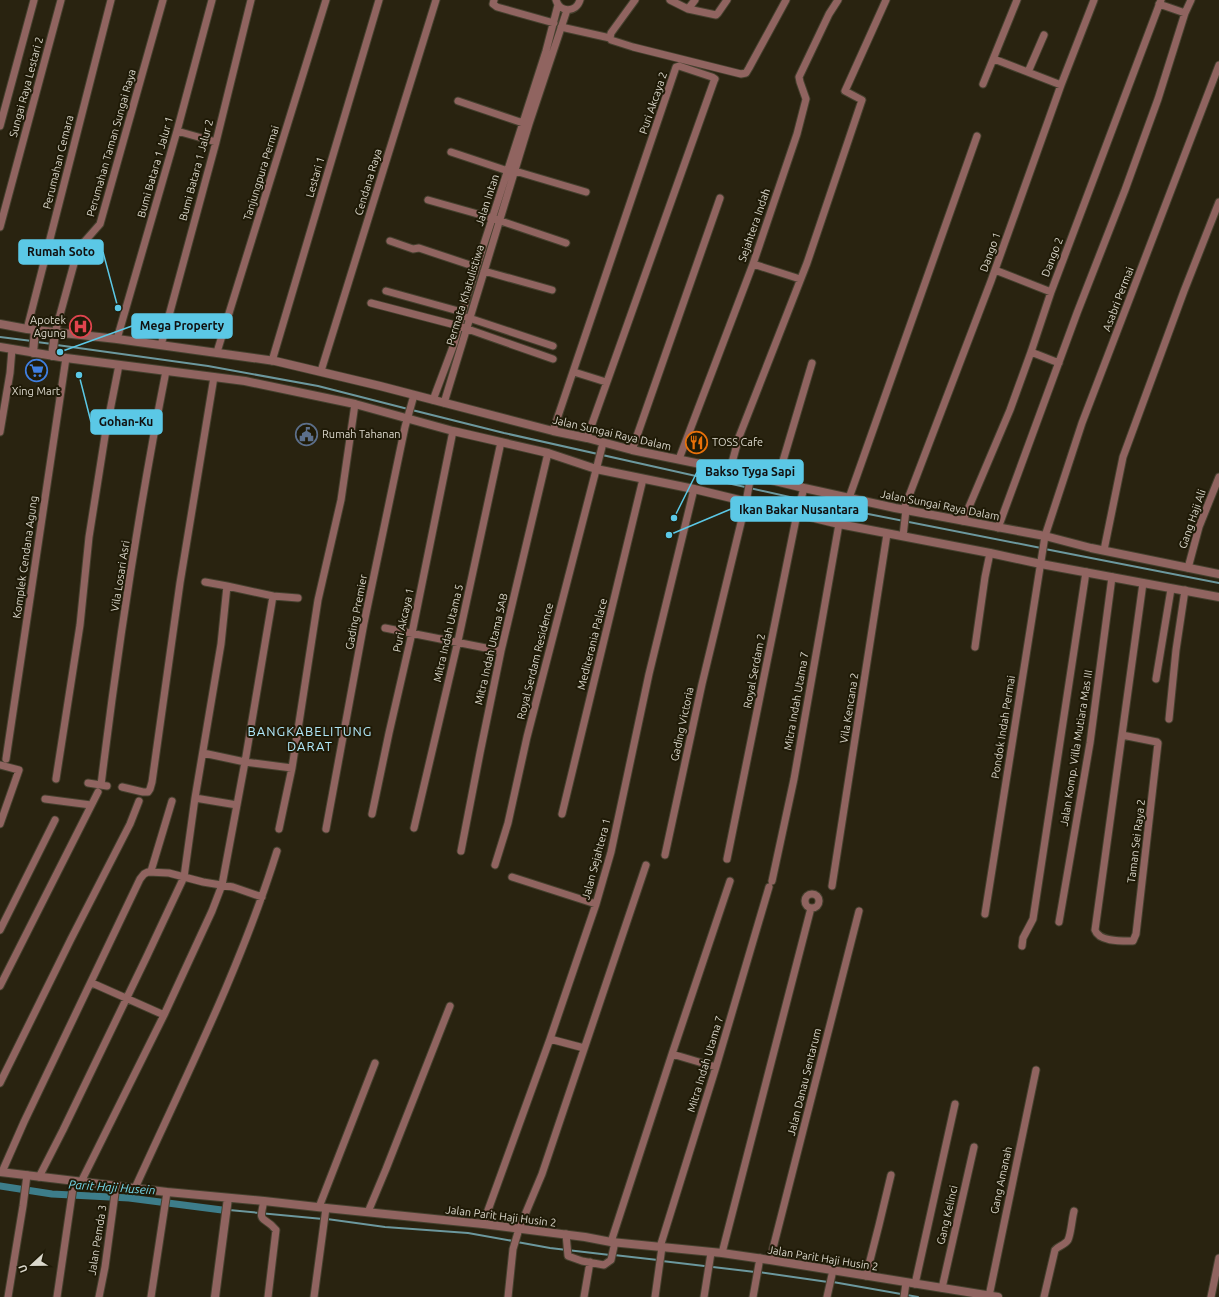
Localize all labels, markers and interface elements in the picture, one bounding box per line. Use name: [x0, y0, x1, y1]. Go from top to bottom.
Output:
street label: Sungai Raya Lestari 2: [7, 36, 45, 138]
street label: Perumahan Taman Sungai Raya: [84, 68, 138, 218]
street label: Puri Akcaya 2: [637, 70, 669, 136]
street label: Perumahan Cemara: [41, 114, 75, 210]
street label: Bumi Batara 1 Jalur 1: [135, 115, 175, 219]
street label: Bumi Batara 1 Jalur 2: [177, 118, 215, 222]
street label: Tanjungpura Permai: [241, 124, 281, 222]
street label: Cendana Raya: [352, 147, 384, 217]
street label: Lestari 1: [303, 155, 327, 199]
street label: Jalan Intan: [473, 173, 501, 227]
street label: Sejahtera Indah: [736, 187, 772, 263]
street label: Dango 1: [977, 231, 1003, 273]
street label: Dango 2: [1039, 236, 1065, 278]
callout: Rumah Soto: [19, 240, 103, 264]
street label: Permata Khatulistiwa: [444, 243, 486, 347]
text: Rumah Soto: [27, 245, 95, 258]
street label: Asabri Permai: [1100, 265, 1136, 333]
hospital icon: Apotek Agung: [68, 313, 94, 339]
place label: Apotek Agung: [30, 314, 66, 339]
callout: Mega Property: [132, 314, 232, 338]
text: Mega Property: [140, 319, 225, 332]
supermarket icon: Xing Mart: [23, 358, 49, 384]
place label: Xing Mart: [12, 385, 61, 397]
callout: Gohan-Ku: [91, 410, 162, 434]
street label: Jalan Sungai Raya Dalam: [552, 414, 672, 452]
text: Gohan-Ku: [99, 415, 153, 428]
public building icon: Rumah Tahanan: [294, 421, 320, 447]
place label: Rumah Tahanan: [322, 428, 401, 440]
restaurant icon: TOSS Cafe: [684, 429, 710, 455]
place label: TOSS Cafe: [712, 436, 763, 448]
callout: Bakso Tyga Sapi: [697, 460, 803, 484]
text: Bakso Tyga Sapi: [705, 465, 795, 478]
street label: Jalan Sungai Raya Dalam: [879, 488, 1001, 522]
street label: Gang Haji Ali: [1176, 488, 1208, 550]
street label: Komplek Cendana Agung: [10, 495, 40, 619]
callout: Ikan Bakar Nusantara: [731, 497, 867, 521]
text: Ikan Bakar Nusantara: [739, 503, 859, 516]
street label: Vila Losari Asri: [108, 540, 132, 612]
street label: Gading Premier: [343, 573, 369, 651]
street label: Mitra Indah Utama 5: [431, 583, 465, 683]
street label: Puri Akcaya 1: [390, 587, 416, 653]
street label: Mitra Indah Utama 5AB: [472, 592, 510, 706]
street label: Mediterania Palace: [575, 597, 609, 691]
street label: Royal Serdam Residence: [515, 601, 555, 721]
street label: Royal Serdam 2: [741, 633, 767, 709]
street label: Mitra Indah Utama 7: [781, 651, 811, 751]
street label: Jalan Komp. Villa Mutiara Mas III: [1058, 669, 1094, 827]
street label: Vila Kencana 2: [837, 672, 861, 744]
street label: Pondok Indah Permai: [989, 674, 1017, 780]
street label: Gading Victoria: [668, 686, 696, 762]
district label: BANGKABELITUNG DARAT: [248, 724, 372, 753]
street label: Taman Sei Raya 2: [1125, 798, 1147, 884]
street label: Jalan Sejahtera 1: [579, 817, 613, 901]
street label: Mitra Indah Utama 7: [685, 1014, 725, 1114]
street label: Jalan Danau Sentarum: [785, 1027, 823, 1137]
street label: Gang Amanah: [988, 1145, 1014, 1215]
water label: Parit Haji Husein: [68, 1177, 156, 1197]
street label: Gang Kelinci: [934, 1184, 960, 1246]
street label: Jalan Parit Haji Husin 2: [445, 1203, 557, 1229]
street label: Jalan Pemda 3: [86, 1204, 108, 1276]
street label: Jalan Parit Haji Husin 2: [767, 1243, 879, 1273]
north arrow: [12, 1245, 52, 1285]
text: U: [16, 1263, 30, 1275]

